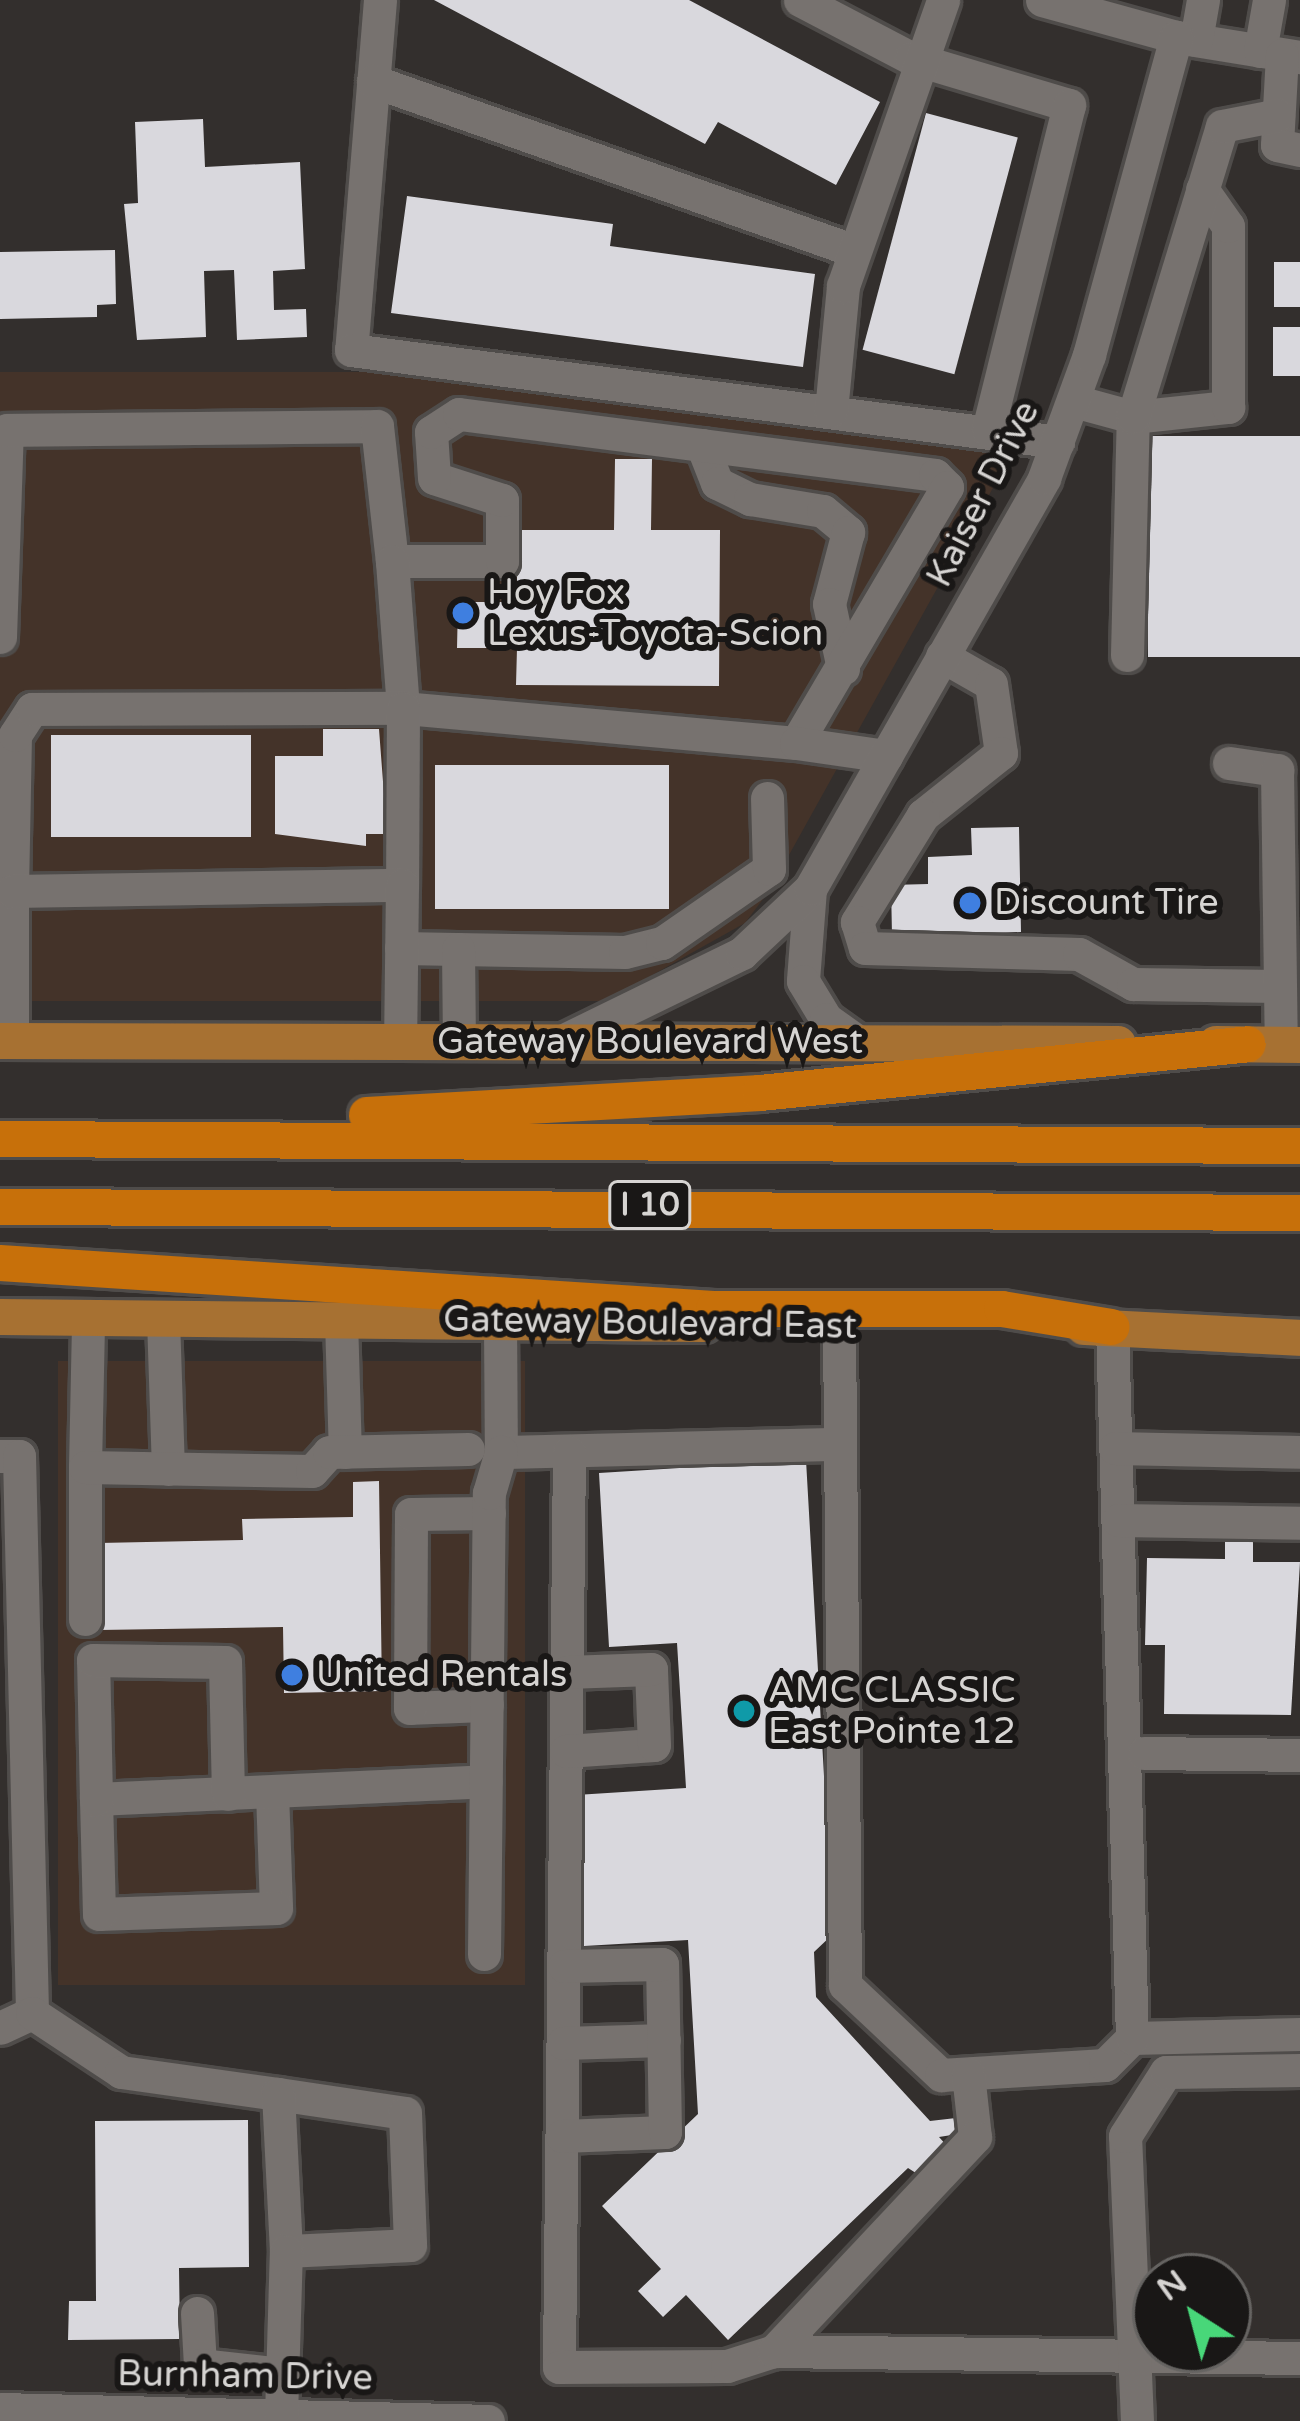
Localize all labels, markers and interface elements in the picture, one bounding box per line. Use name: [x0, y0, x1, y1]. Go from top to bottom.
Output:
street label: Kaiser Drive: [918, 394, 1048, 594]
place label: Hoy Fox Lexus-Toyota-Scion: [487, 570, 823, 655]
marker: Hoy Fox Lexus-Toyota-Scion: [450, 600, 476, 626]
place label: Discount Tire: [994, 881, 1219, 925]
marker: Discount Tire: [957, 890, 983, 916]
street label: Gateway Boulevard West: [437, 1020, 863, 1064]
road number: I 10: [608, 1178, 692, 1232]
street label: Gateway Boulevard East: [443, 1298, 857, 1348]
place label: United Rentals: [316, 1653, 567, 1697]
marker: United Rentals: [279, 1662, 305, 1688]
place label: AMC CLASSIC East Pointe 12: [768, 1668, 1016, 1753]
marker: AMC CLASSIC East Pointe 12: [731, 1698, 757, 1724]
north arrow: [1132, 2253, 1252, 2373]
text: N: [1150, 2262, 1194, 2309]
street label: Burnham Drive: [117, 2352, 373, 2400]

